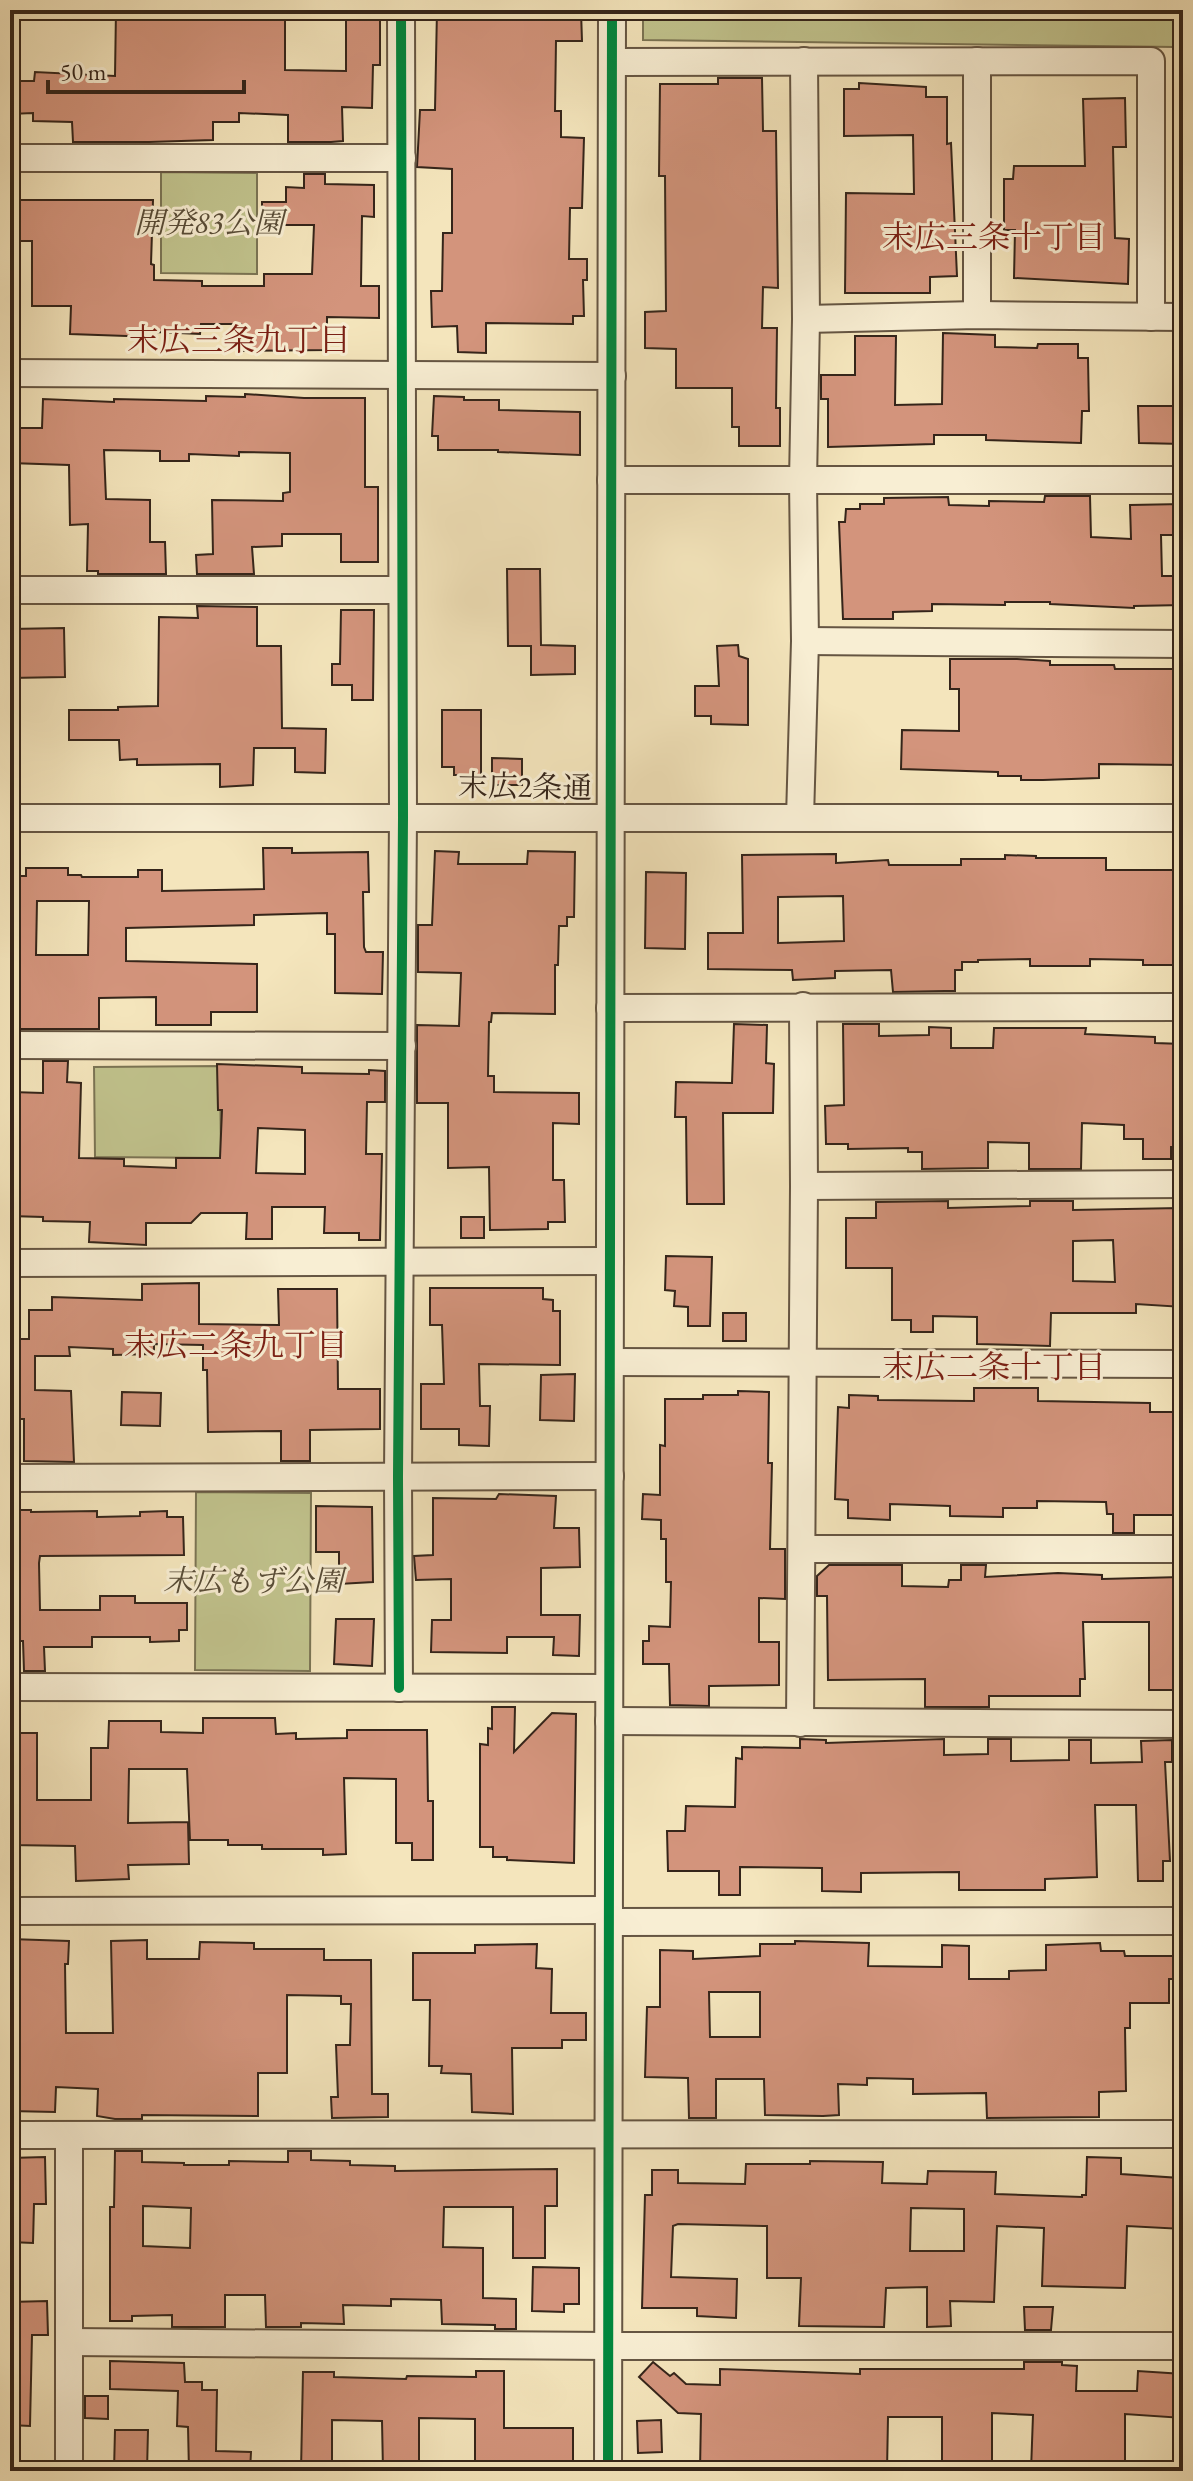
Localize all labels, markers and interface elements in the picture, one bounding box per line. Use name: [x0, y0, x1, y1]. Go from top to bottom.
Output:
scale bar: [48, 44, 244, 94]
text: 50 m: [60, 56, 107, 87]
park label: 開発83公園: [135, 203, 288, 242]
district label: 末広三条十丁目: [882, 216, 1106, 258]
district label: 末広三条九丁目: [127, 319, 351, 361]
street label: 末広2条通: [457, 766, 593, 807]
district label: 末広二条九丁目: [124, 1324, 348, 1366]
district label: 末広二条十丁目: [882, 1346, 1106, 1388]
park label: 末広もず公園: [163, 1561, 348, 1600]

